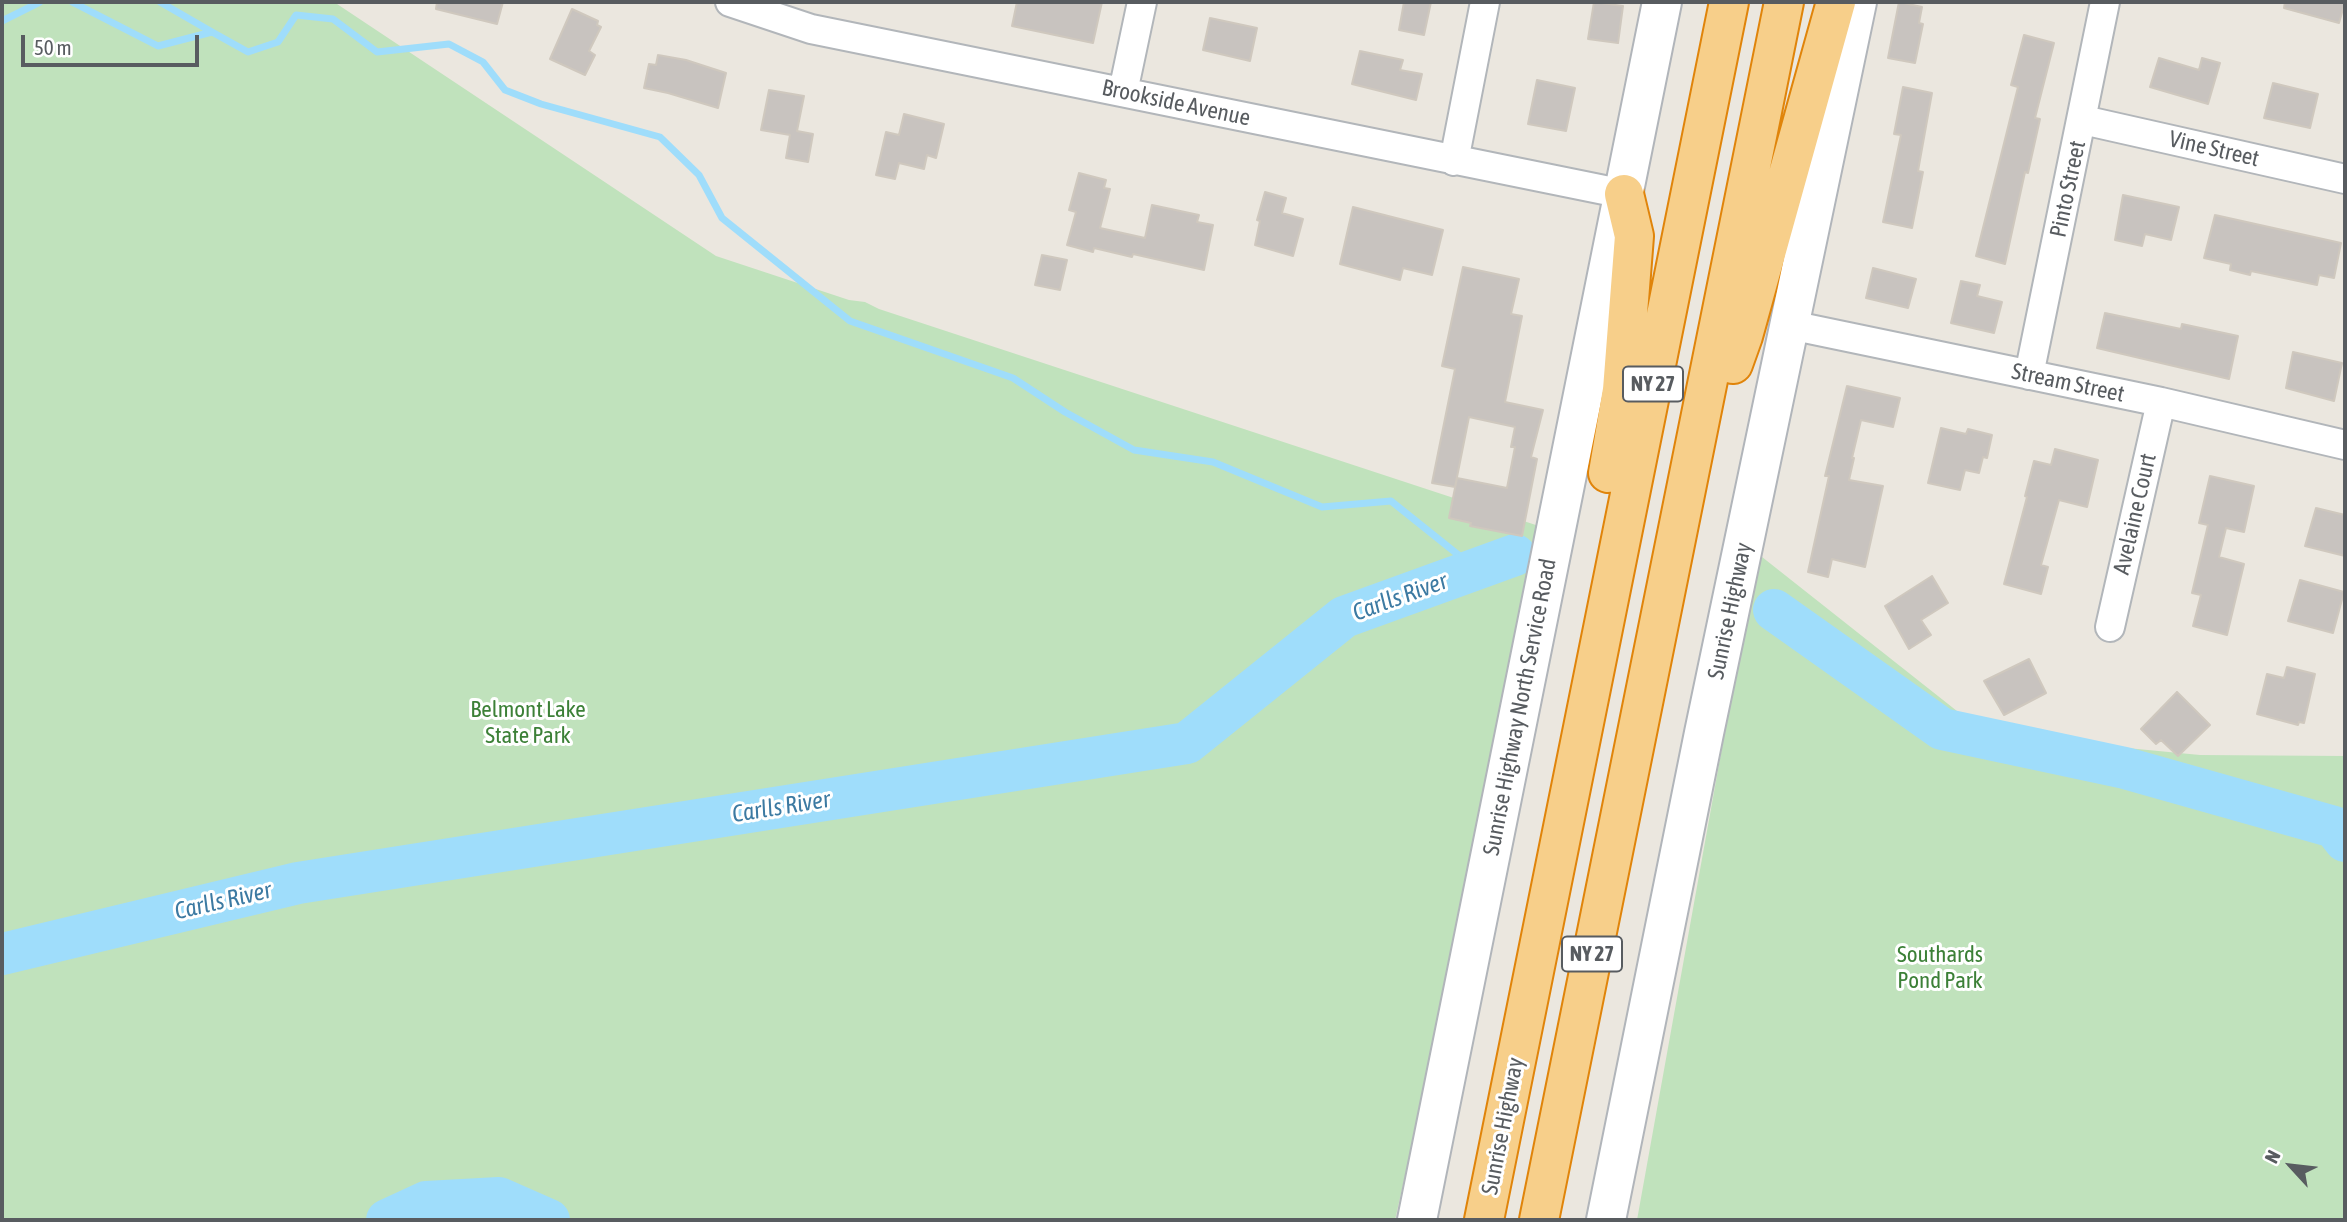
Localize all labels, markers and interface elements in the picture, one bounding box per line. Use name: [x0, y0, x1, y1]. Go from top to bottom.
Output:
scale bar: [24, 21, 203, 65]
text: 50 m: [34, 35, 72, 59]
street label: Brookside Avenue: [1099, 74, 1253, 132]
street label: Vine Street: [2166, 125, 2262, 173]
street label: Pinto Street: [2044, 138, 2092, 240]
street label: Stream Street: [2009, 358, 2127, 408]
road number: NY 27: [1623, 366, 1683, 402]
street label: Avelaine Court: [2108, 451, 2162, 577]
street label: Sunrise Highway: [1702, 540, 1758, 682]
street label: Sunrise Highway North Service Road: [1478, 556, 1562, 858]
water label: Carlls River: [1349, 567, 1451, 627]
park label: Belmont Lake State Park: [470, 696, 586, 750]
water label: Carlls River: [730, 785, 832, 829]
water label: Carlls River: [172, 876, 274, 926]
road number: NY 27: [1562, 936, 1622, 972]
park label: Southards Pond Park: [1897, 941, 1983, 995]
street label: Sunrise Highway: [1476, 1055, 1530, 1197]
north arrow: [2256, 1131, 2326, 1201]
text: N: [2260, 1146, 2285, 1166]

